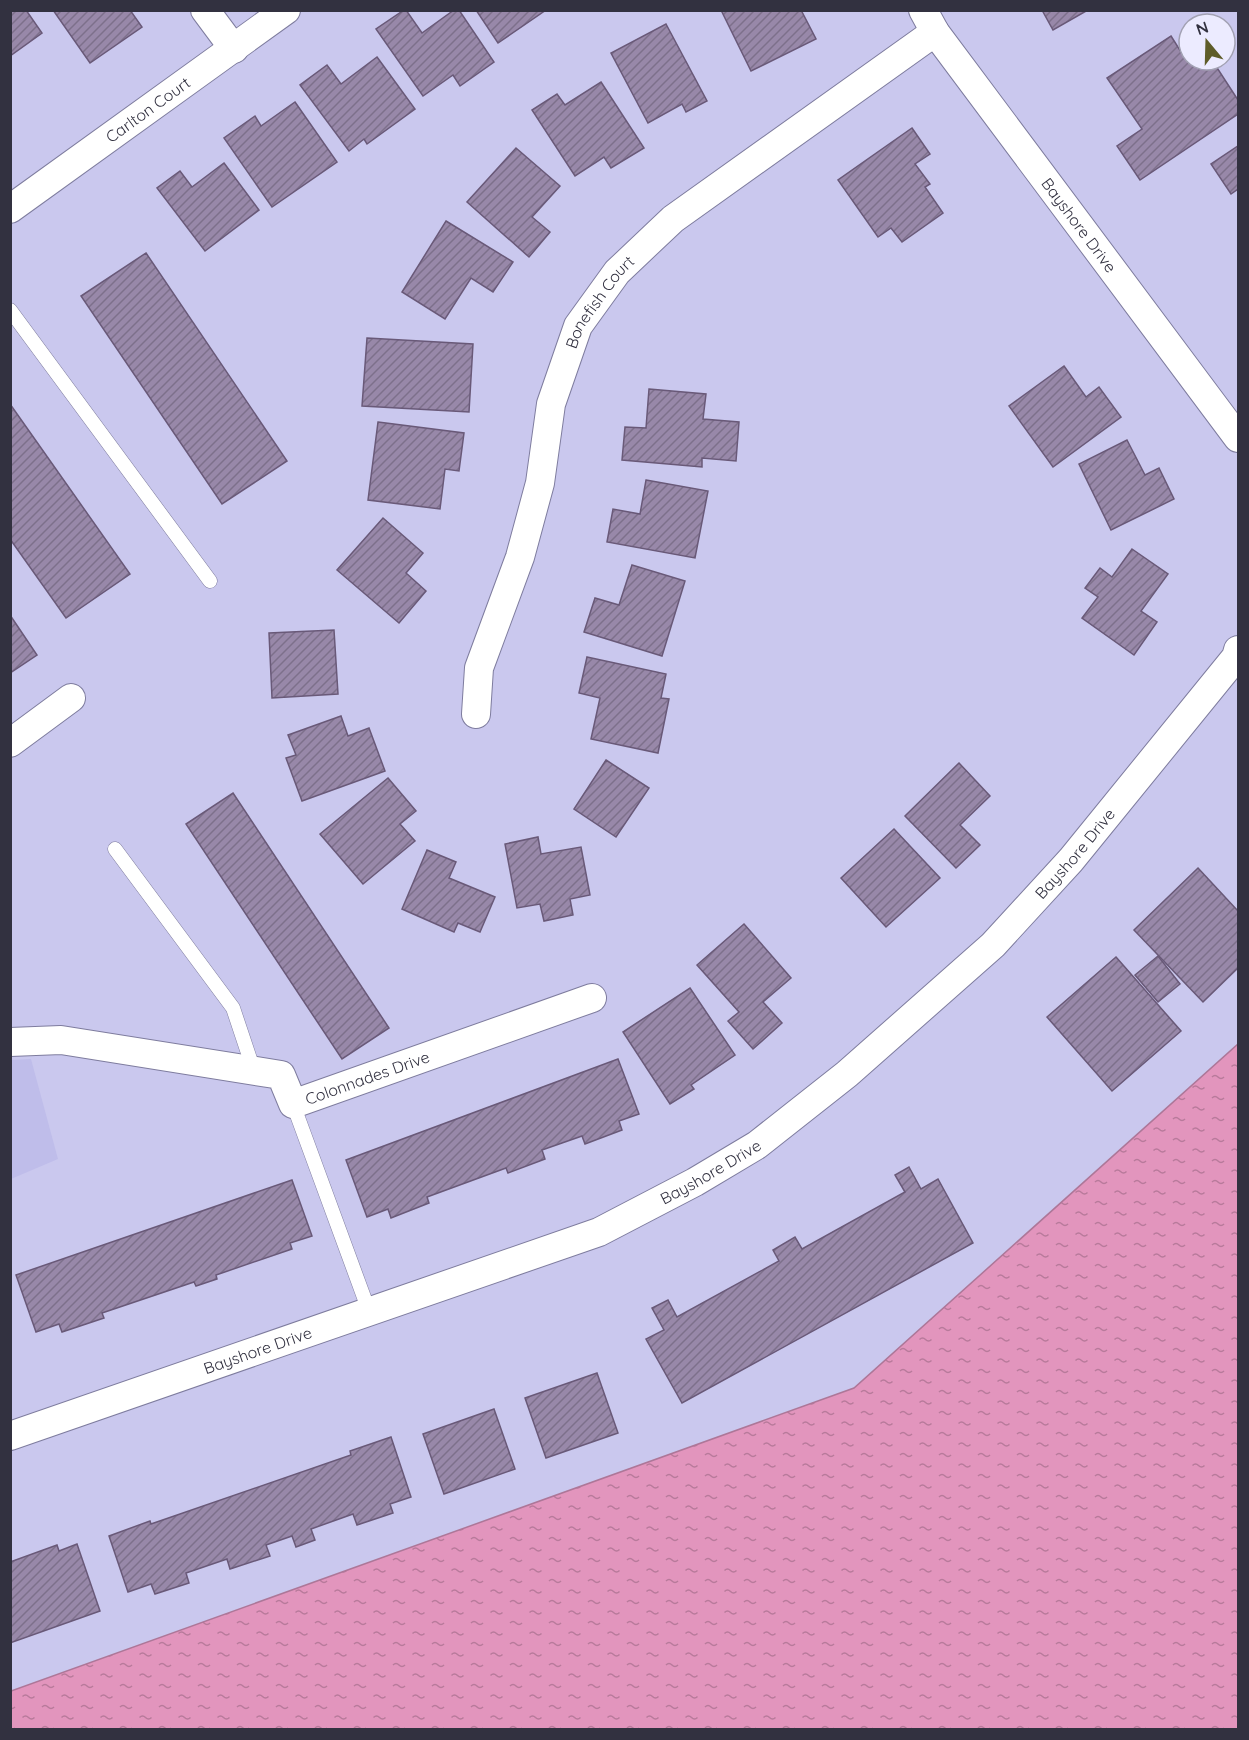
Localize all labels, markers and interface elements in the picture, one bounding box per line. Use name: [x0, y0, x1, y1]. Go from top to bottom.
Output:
north arrow: [1177, 12, 1237, 72]
text: N: [1193, 16, 1211, 39]
street label: Carlton Court: [102, 72, 194, 147]
street label: Bayshore Drive: [1037, 174, 1121, 276]
street label: Bonefish Court: [561, 251, 638, 351]
street label: Bayshore Drive: [1030, 804, 1119, 903]
street label: Colonnades Drive: [302, 1046, 432, 1109]
street label: Bayshore Drive: [657, 1135, 765, 1208]
street label: Bayshore Drive: [201, 1322, 314, 1378]

